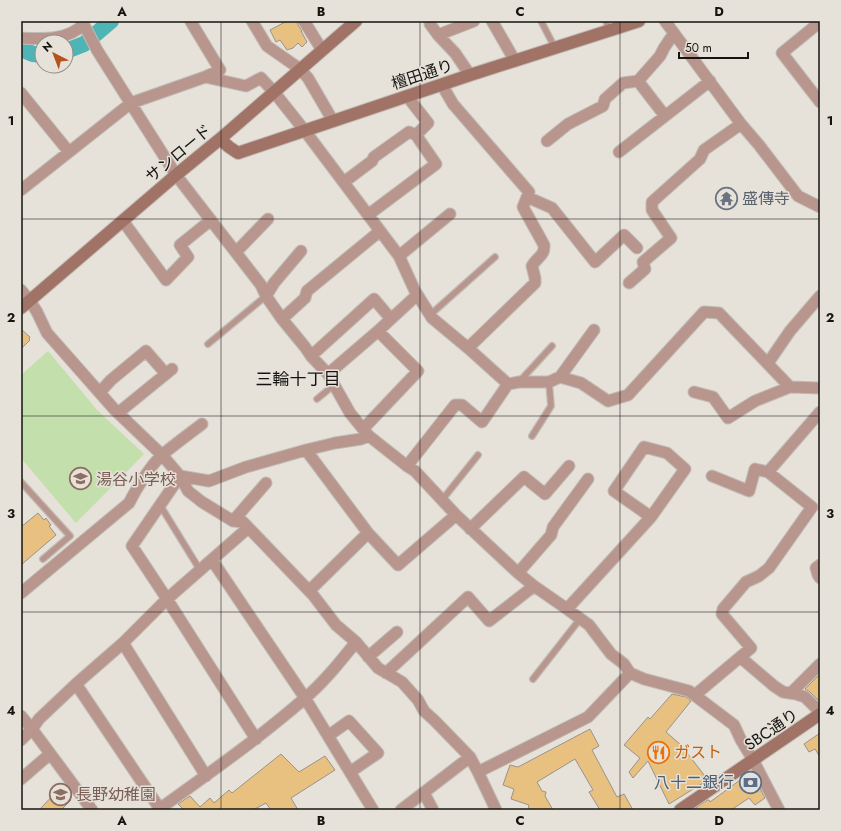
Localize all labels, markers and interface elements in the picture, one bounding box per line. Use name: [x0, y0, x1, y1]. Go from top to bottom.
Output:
text: A: [116, 2, 127, 21]
text: B: [317, 2, 326, 21]
text: C: [515, 2, 525, 21]
text: D: [714, 2, 724, 21]
north arrow: [34, 34, 74, 74]
scale bar: [679, 34, 748, 60]
text: N: [39, 38, 56, 55]
text: 50 m: [685, 39, 712, 57]
street label: 檀田通り: [388, 54, 456, 95]
text: 1: [8, 111, 14, 130]
text: 1: [827, 111, 833, 130]
street label: サンロード: [140, 119, 216, 188]
temple icon: 盛傳寺: [713, 185, 739, 211]
place label: 盛傳寺: [742, 187, 790, 210]
text: 2: [7, 308, 15, 327]
text: 2: [826, 308, 834, 327]
district label: 三輪十丁目: [256, 367, 341, 391]
school or university icon: 湯谷小学校: [67, 466, 93, 492]
place label: 湯谷小学校: [96, 468, 176, 491]
text: 3: [7, 504, 15, 523]
text: 3: [826, 504, 834, 523]
text: 4: [6, 701, 16, 720]
text: 4: [825, 701, 835, 720]
street label: SBC通り: [740, 703, 803, 756]
restaurant icon: ガスト: [646, 739, 672, 765]
place label: ガスト: [674, 741, 722, 764]
bank icon: 八十二銀行: [737, 769, 763, 795]
place label: 八十二銀行: [654, 771, 734, 794]
school or university icon: 長野幼稚園: [47, 781, 73, 807]
place label: 長野幼稚園: [76, 783, 156, 806]
text: A: [116, 811, 127, 830]
text: B: [317, 811, 326, 830]
text: C: [515, 811, 525, 830]
text: D: [714, 811, 724, 830]

